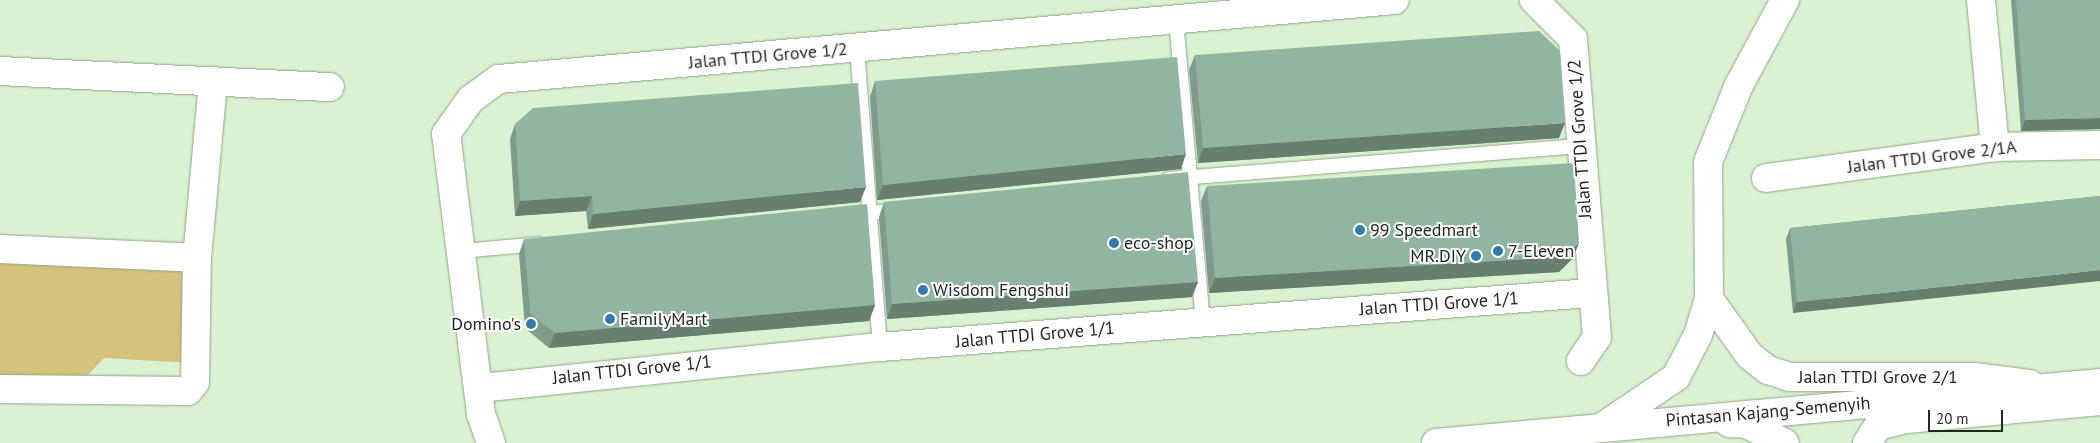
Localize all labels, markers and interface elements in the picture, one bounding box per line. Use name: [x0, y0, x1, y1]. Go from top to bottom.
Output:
street label: Jalan TTDI Grove 1/2: [687, 38, 849, 74]
street label: Jalan TTDI Grove 1/2: [1564, 58, 1596, 220]
street label: Jalan TTDI Grove 2/1A: [1846, 136, 2018, 178]
place label: 99 Speedmart: [1370, 219, 1478, 241]
marker: 99 Speedmart: [1354, 224, 1366, 236]
place label: eco-shop: [1124, 232, 1194, 254]
marker: eco-shop: [1108, 237, 1120, 249]
place label: 7-Eleven: [1508, 240, 1574, 262]
place label: MR.DIY: [1410, 245, 1466, 267]
marker: 7-Eleven: [1492, 245, 1504, 257]
marker: MR.DIY: [1470, 250, 1482, 262]
place label: Wisdom Fengshui: [933, 279, 1069, 301]
marker: Wisdom Fengshui: [917, 284, 929, 296]
street label: Jalan TTDI Grove 1/1: [1358, 288, 1520, 320]
place label: FamilyMart: [620, 308, 707, 330]
place label: Domino's: [451, 313, 521, 335]
marker: FamilyMart: [604, 313, 616, 325]
street label: Jalan TTDI Grove 1/1: [954, 317, 1116, 353]
marker: Domino's: [525, 318, 537, 330]
street label: Jalan TTDI Grove 1/1: [551, 351, 713, 389]
street label: Jalan TTDI Grove 2/1: [1798, 366, 1958, 388]
street label: Pintasan Kajang-Semenyih: [1665, 392, 1871, 432]
scale bar: [1930, 400, 2005, 432]
text: 20 m: [1936, 409, 1969, 428]

